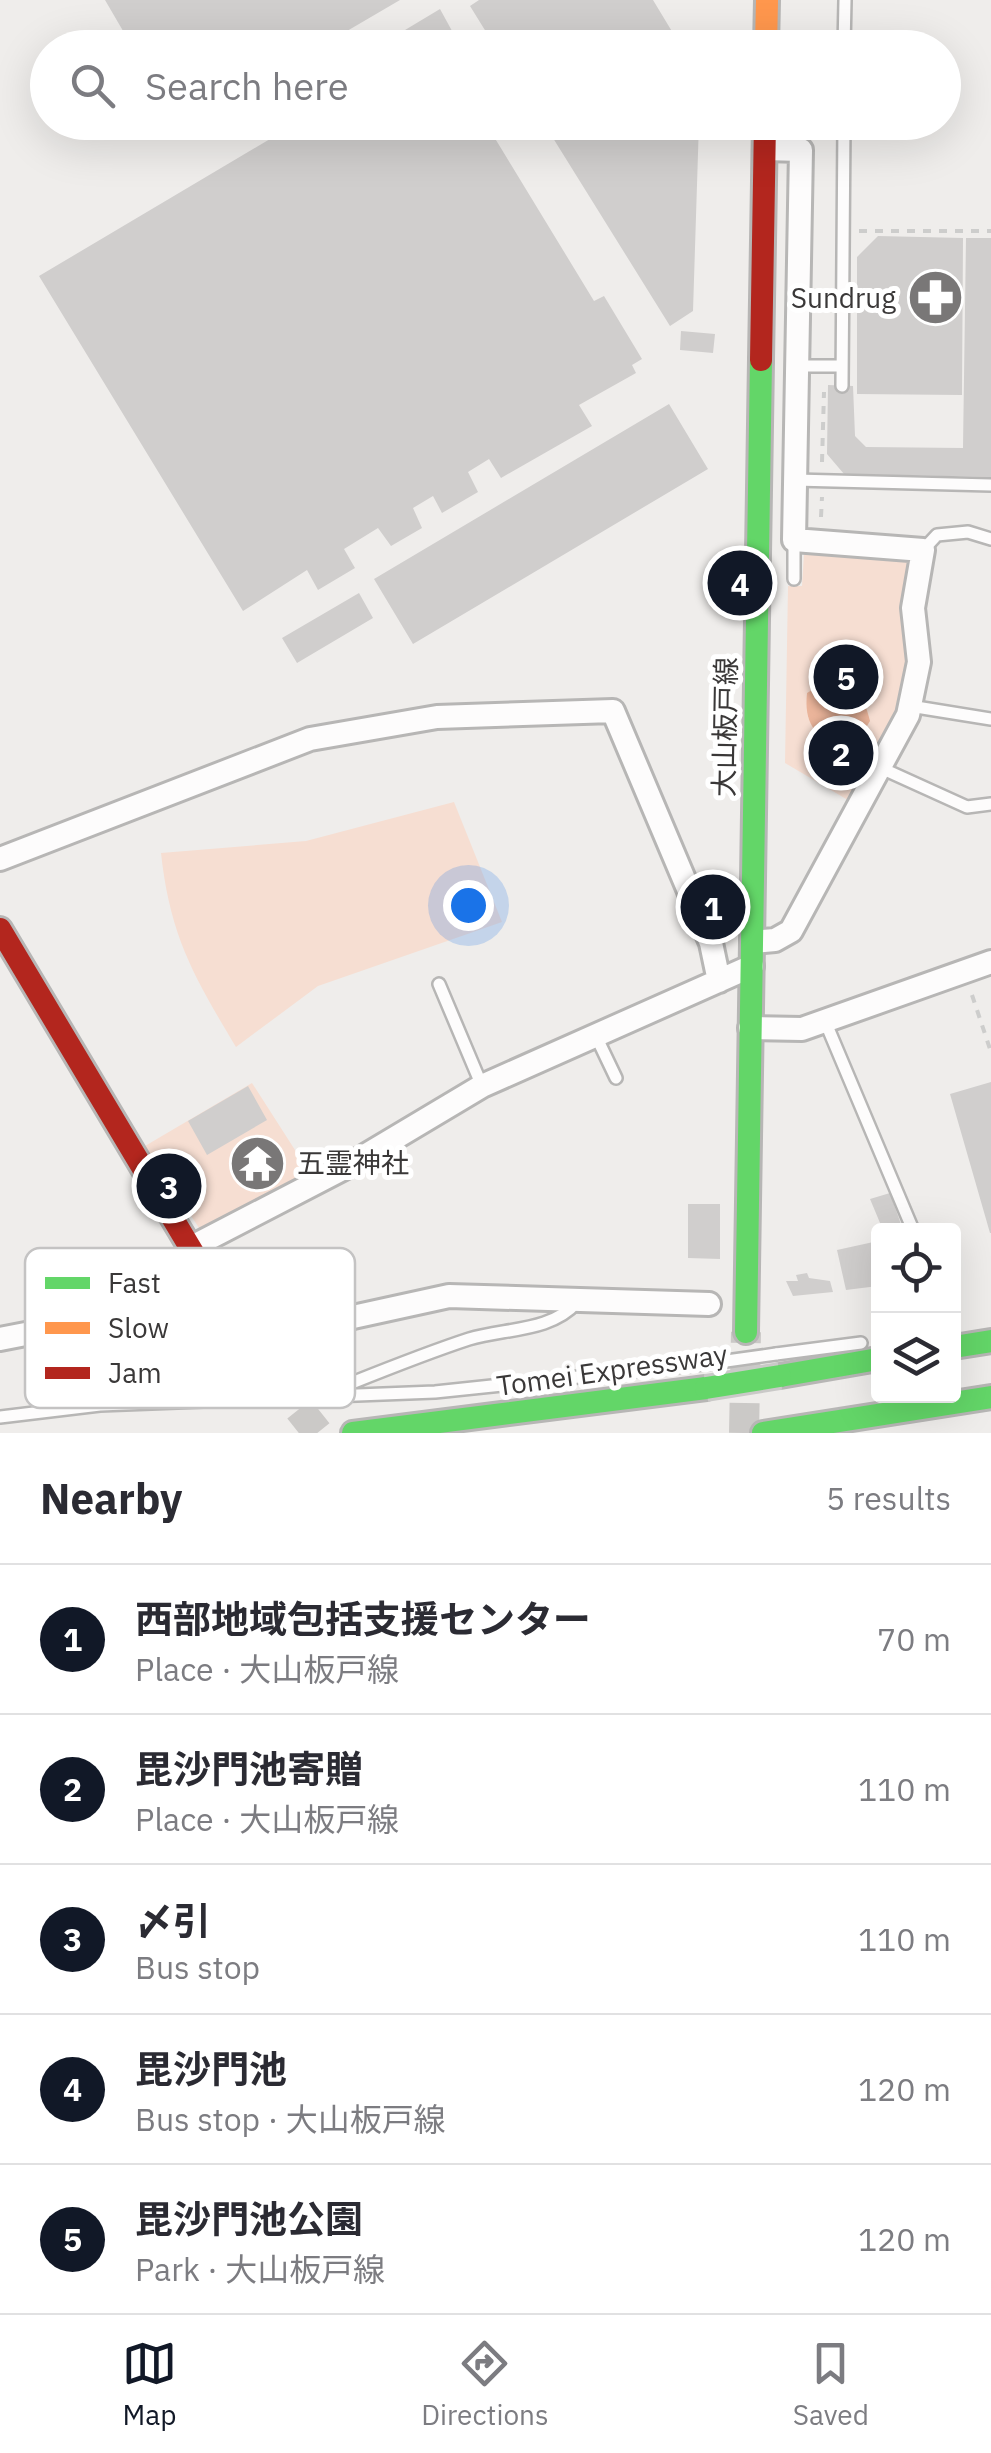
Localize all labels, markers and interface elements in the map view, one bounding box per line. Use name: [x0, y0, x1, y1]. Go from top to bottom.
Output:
search box: [30, 30, 961, 140]
icon: search: [65, 58, 120, 113]
text: Search here: [145, 61, 349, 110]
pharmacy icon: Sundrug: [905, 268, 965, 328]
place label: Sundrug: [791, 279, 896, 316]
pin: 4: [708, 546, 772, 620]
pin: 5: [814, 640, 878, 714]
street label: 大山板戸線: [705, 657, 744, 797]
pin: 2: [808, 716, 874, 790]
pin: 1: [680, 870, 746, 944]
your location: [443, 880, 494, 931]
temple icon: 五霊神社: [228, 1133, 288, 1193]
place label: 五霊神社: [297, 1144, 409, 1181]
pin: 3: [136, 1148, 202, 1224]
map controls: [871, 1223, 961, 1403]
button: locate: [871, 1223, 961, 1313]
legend: [25, 1248, 355, 1408]
text: Fast: [108, 1264, 161, 1301]
text: Slow: [108, 1309, 169, 1346]
button: layers: [871, 1313, 961, 1403]
street label: Tomei Expressway: [494, 1335, 730, 1404]
text: Jam: [108, 1354, 162, 1391]
text: Nearby: [40, 1471, 182, 1526]
text: 5 results: [826, 1477, 951, 1519]
text: 西部地域包括支援センター: [135, 1594, 591, 1643]
text: 1: [63, 1618, 82, 1660]
text: 70 m: [877, 1618, 951, 1660]
text: Place · 大山板戸線: [135, 1648, 399, 1690]
text: 毘沙門池寄贈: [135, 1744, 363, 1793]
text: 2: [63, 1768, 82, 1810]
text: 110 m: [858, 1768, 951, 1810]
text: Place · 大山板戸線: [135, 1798, 399, 1840]
text: 〆引: [135, 1896, 211, 1945]
text: 3: [63, 1918, 82, 1960]
text: 110 m: [858, 1918, 951, 1960]
text: Bus stop: [135, 1946, 260, 1988]
text: 毘沙門池: [135, 2044, 287, 2093]
text: 4: [63, 2068, 82, 2110]
text: 120 m: [858, 2068, 951, 2110]
text: Bus stop · 大山板戸線: [135, 2098, 446, 2140]
text: 毘沙門池公園: [135, 2194, 363, 2243]
text: 5: [63, 2218, 82, 2260]
text: 120 m: [858, 2218, 951, 2260]
text: Park · 大山板戸線: [135, 2248, 385, 2290]
tab: Map: [122, 2336, 177, 2433]
tab: Directions: [421, 2336, 549, 2433]
tab: Saved: [793, 2336, 869, 2433]

